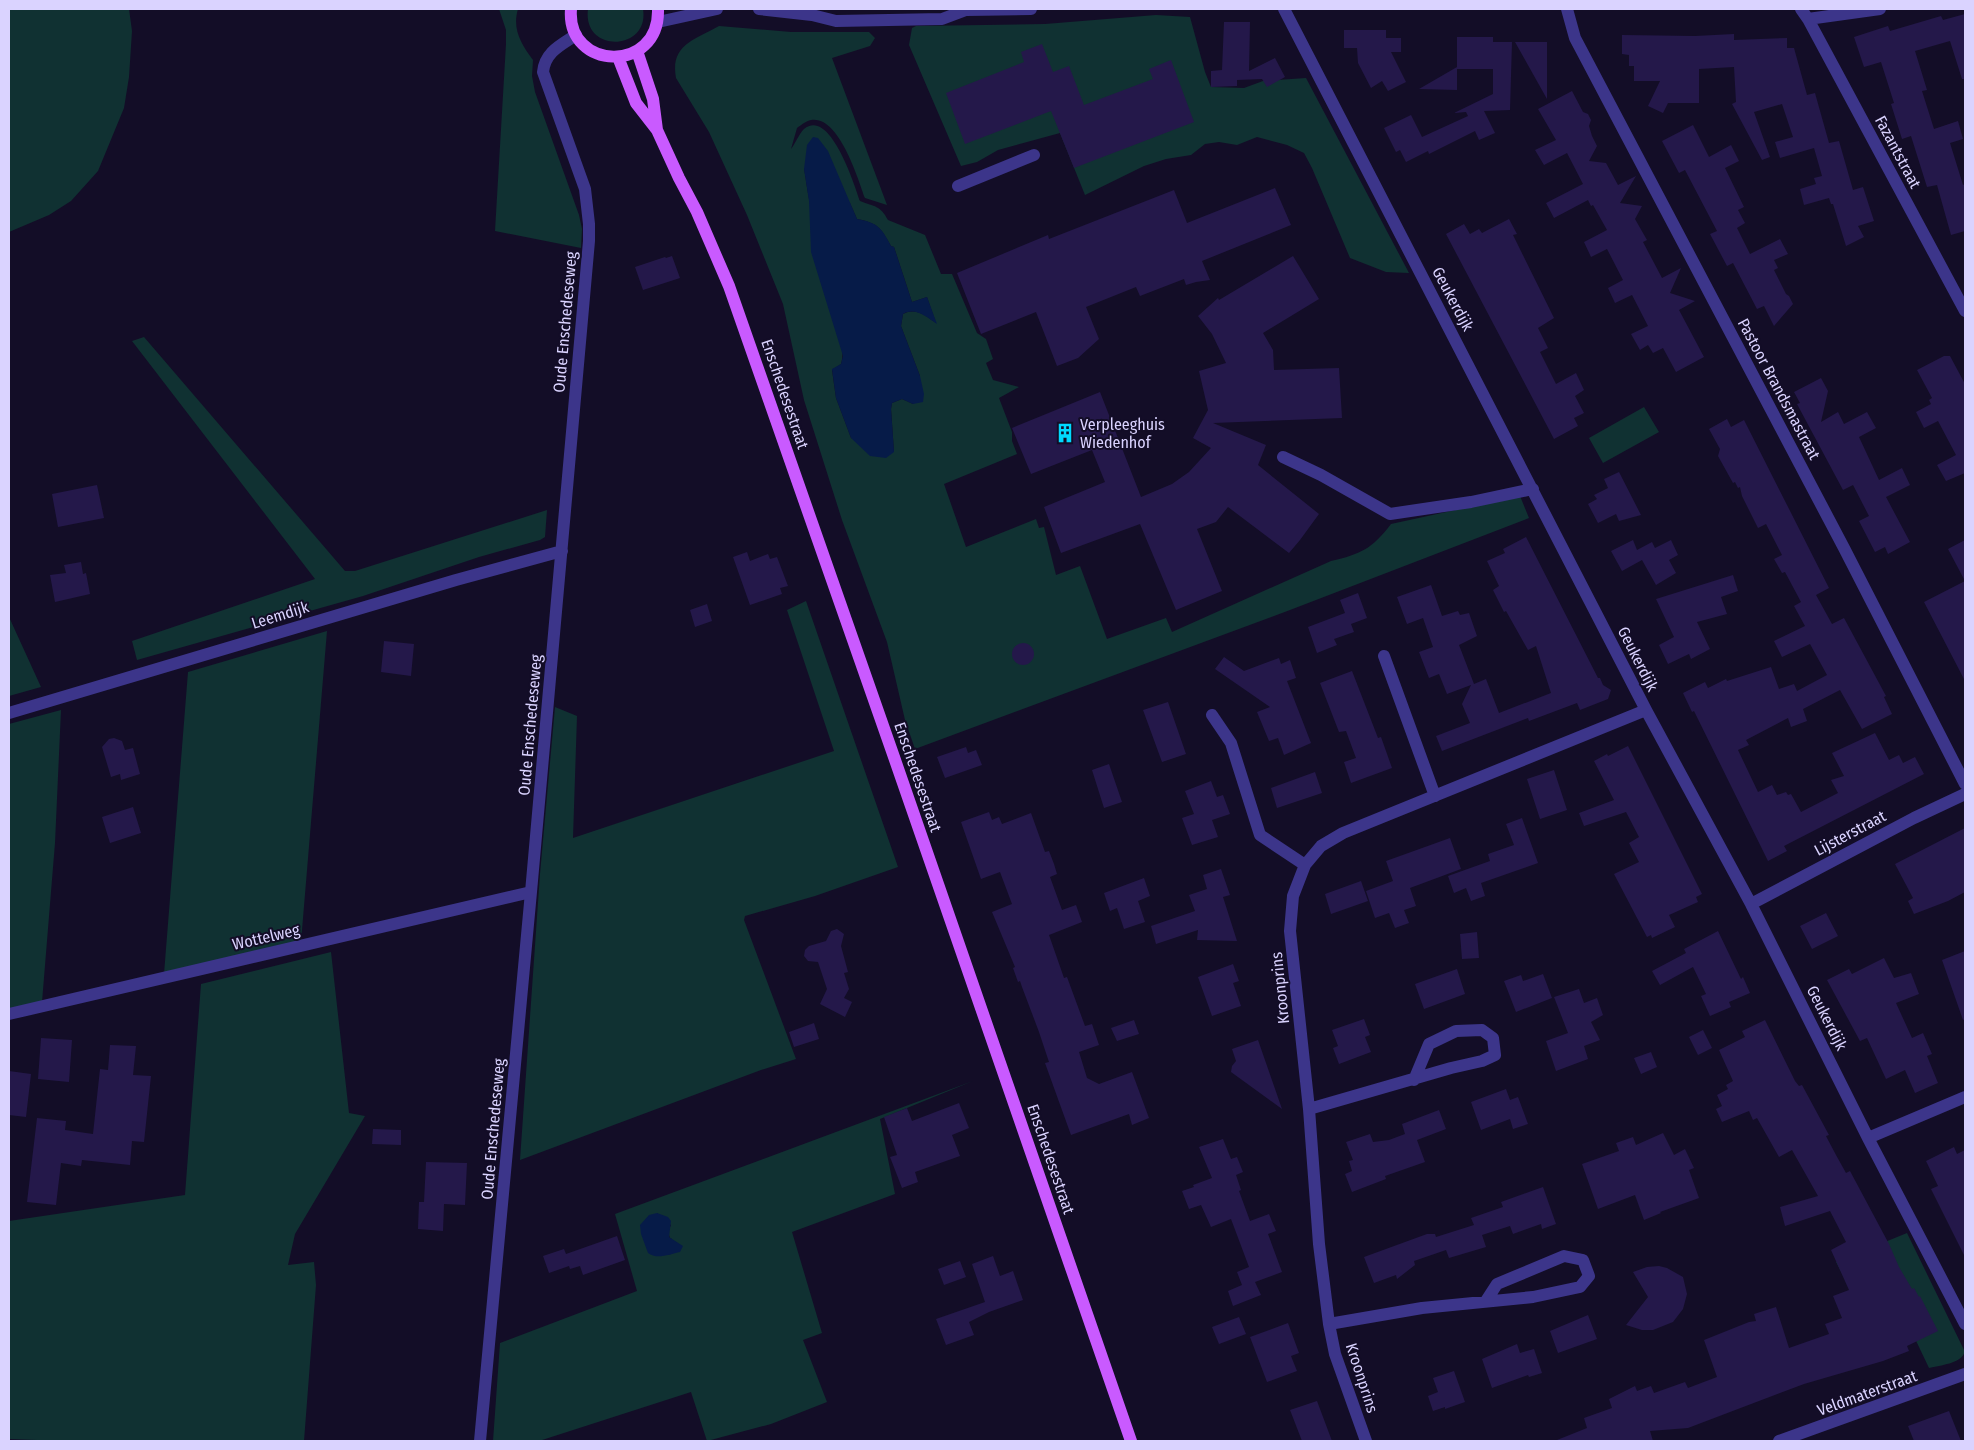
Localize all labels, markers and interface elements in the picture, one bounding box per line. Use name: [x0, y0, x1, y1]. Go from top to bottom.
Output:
street label: Fazantstraat: [1871, 112, 1925, 192]
street label: Oude Enschedeseweg: [549, 250, 581, 393]
street label: Geukerdijk: [1428, 264, 1478, 335]
street label: Pastoor Brandsmastraat: [1734, 315, 1825, 463]
street label: Enschedesestraat: [757, 337, 813, 452]
place label: Verpleeghuis Wiedenhof: [1080, 415, 1165, 452]
building icon: Verpleeghuis Wiedenhof: [1054, 422, 1076, 444]
street label: Leemdijk: [249, 597, 311, 633]
street label: Geukerdijk: [1614, 624, 1663, 695]
street label: Oude Enschedeseweg: [514, 653, 546, 796]
street label: Enschedesestraat: [890, 720, 946, 835]
street label: Lijsterstraat: [1811, 806, 1890, 860]
street label: Wottelweg: [230, 920, 302, 954]
street label: Kroonprins: [1267, 951, 1293, 1025]
street label: Geukerdijk: [1803, 983, 1852, 1054]
street label: Oude Enschedeseweg: [477, 1057, 509, 1200]
street label: Enschedesestraat: [1023, 1102, 1079, 1217]
street label: Kroonprins: [1342, 1341, 1382, 1415]
street label: Veldmaterstraat: [1815, 1366, 1920, 1420]

